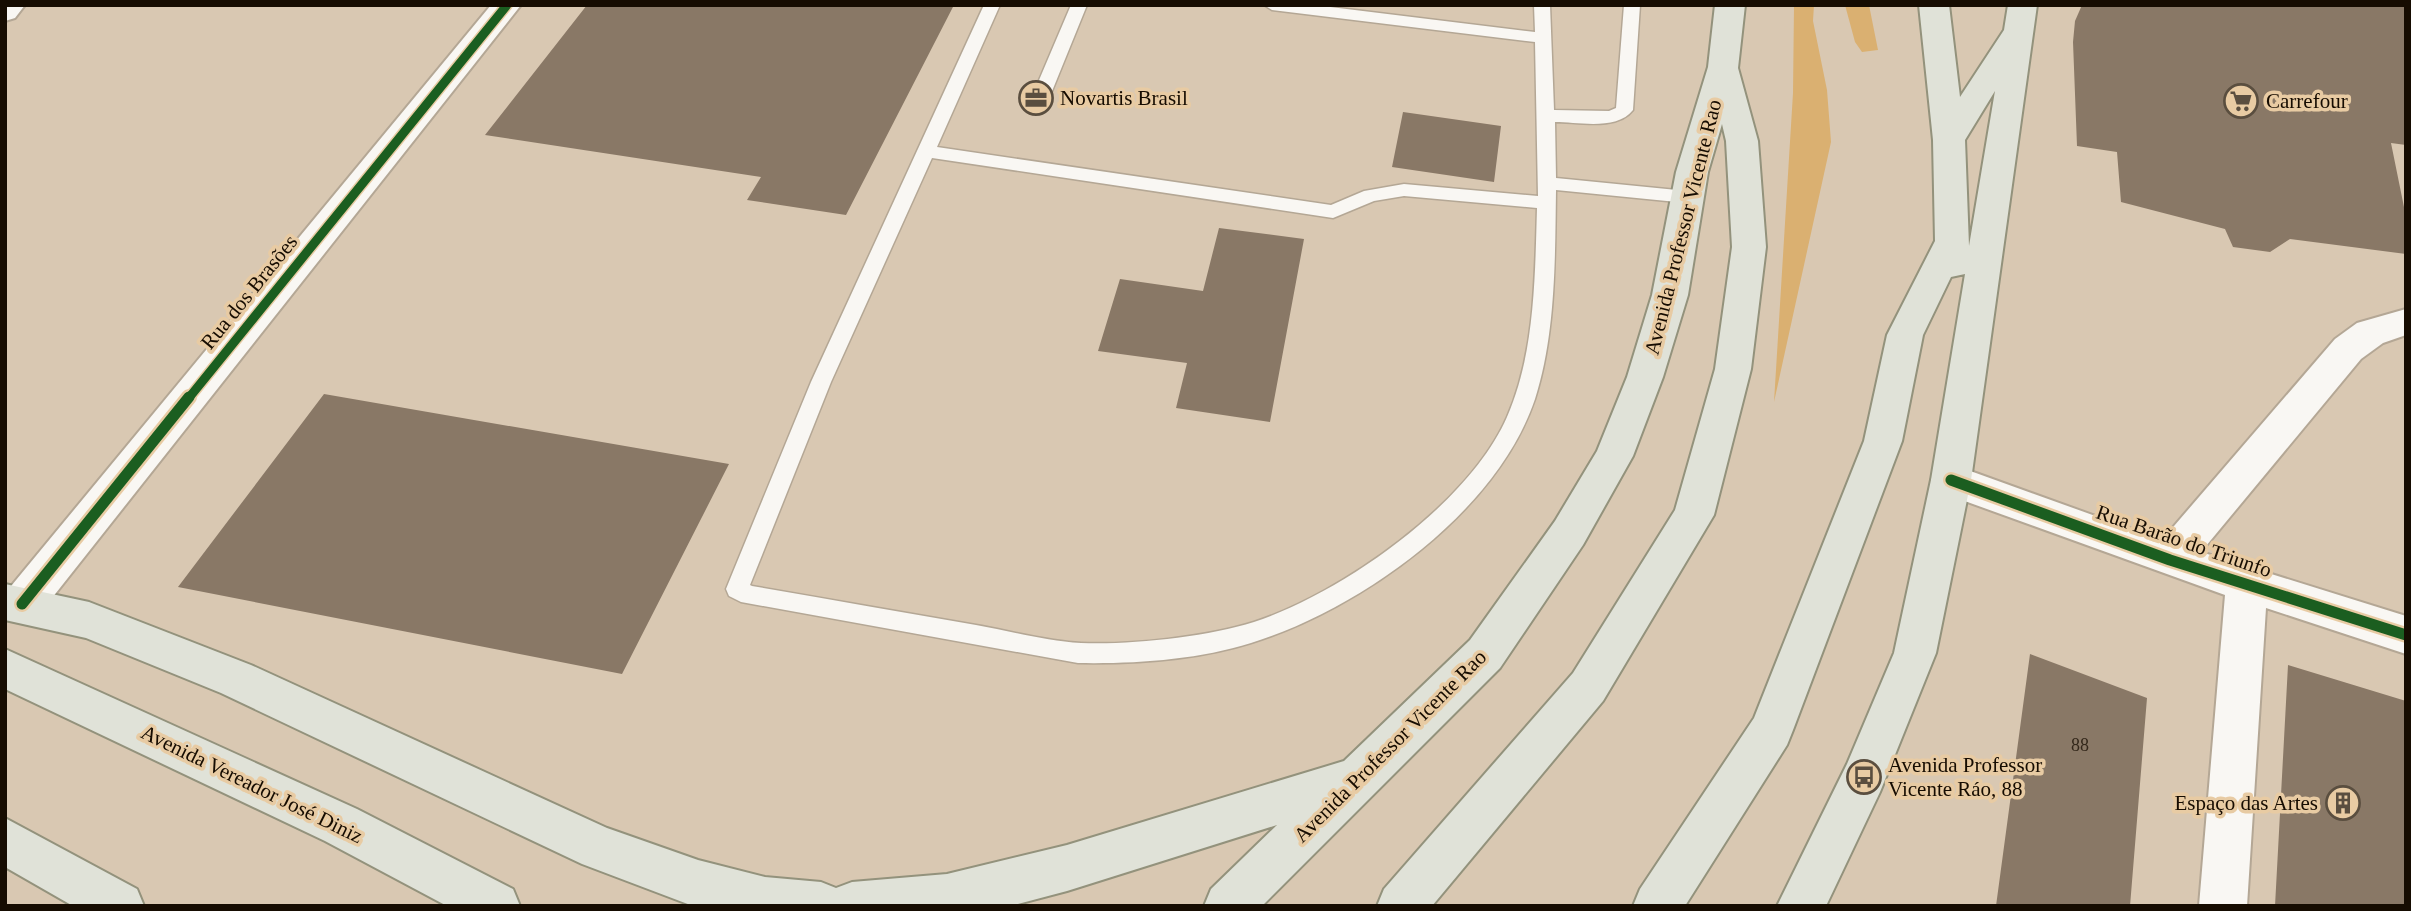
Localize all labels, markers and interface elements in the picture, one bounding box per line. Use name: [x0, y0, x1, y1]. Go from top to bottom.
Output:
office icon: Novartis Brasil: [1017, 79, 1055, 117]
supermarket icon: Carrefour: [2222, 82, 2260, 120]
place label: Novartis Brasil: [1060, 86, 1188, 110]
place label: Carrefour: [2266, 89, 2348, 113]
street label: Avenida Professor Vicente Rao: [1640, 97, 1726, 357]
street label: Rua dos Brasões: [196, 230, 302, 354]
street label: Rua Barão do Triunfo: [2093, 500, 2275, 582]
street label: Avenida Professor Vicente Rao: [1289, 645, 1491, 847]
street label: Avenida Vereador José Diniz: [137, 720, 367, 848]
house number: 88: [2071, 735, 2089, 755]
place label: Avenida Professor Vicente Ráo, 88: [1888, 753, 2042, 801]
bus stop icon: Avenida Professor Vicente Ráo, 88: [1845, 758, 1883, 796]
building icon: Espaço das Artes: [2324, 784, 2362, 822]
place label: Espaço das Artes: [2175, 791, 2318, 815]

